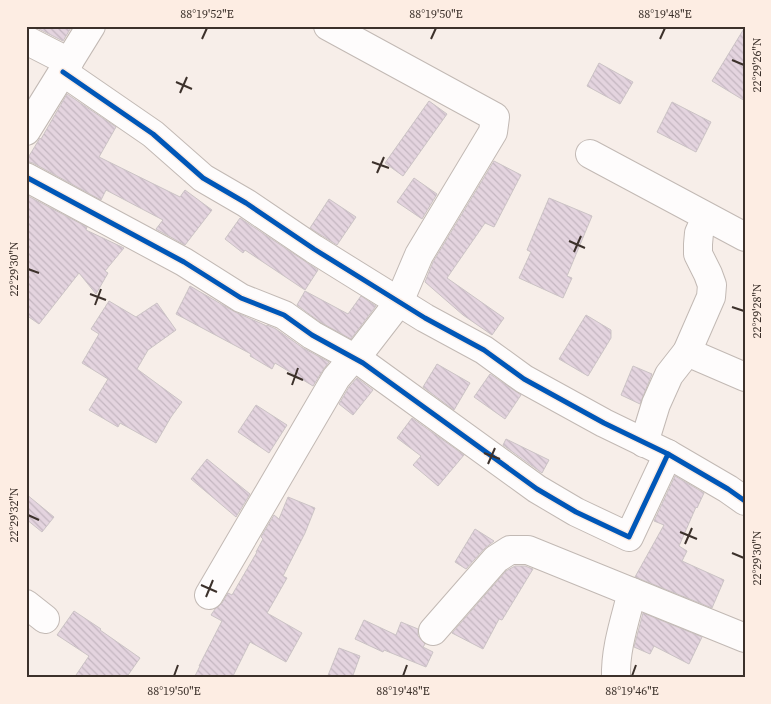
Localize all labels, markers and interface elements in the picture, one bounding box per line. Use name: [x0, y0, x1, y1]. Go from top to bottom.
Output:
text: 88°19'52"E: [180, 6, 234, 22]
text: 88°19'50"E: [409, 6, 463, 22]
text: 88°19'48"E: [638, 6, 692, 22]
text: 22°29'26"N: [749, 37, 765, 93]
text: 22°29'30"N: [6, 241, 22, 297]
text: 22°29'28"N: [749, 283, 765, 339]
text: 22°29'32"N: [6, 487, 22, 543]
text: 22°29'30"N: [749, 530, 765, 586]
text: 88°19'50"E: [147, 683, 201, 699]
text: 88°19'48"E: [376, 683, 430, 699]
text: 88°19'46"E: [605, 683, 659, 699]

